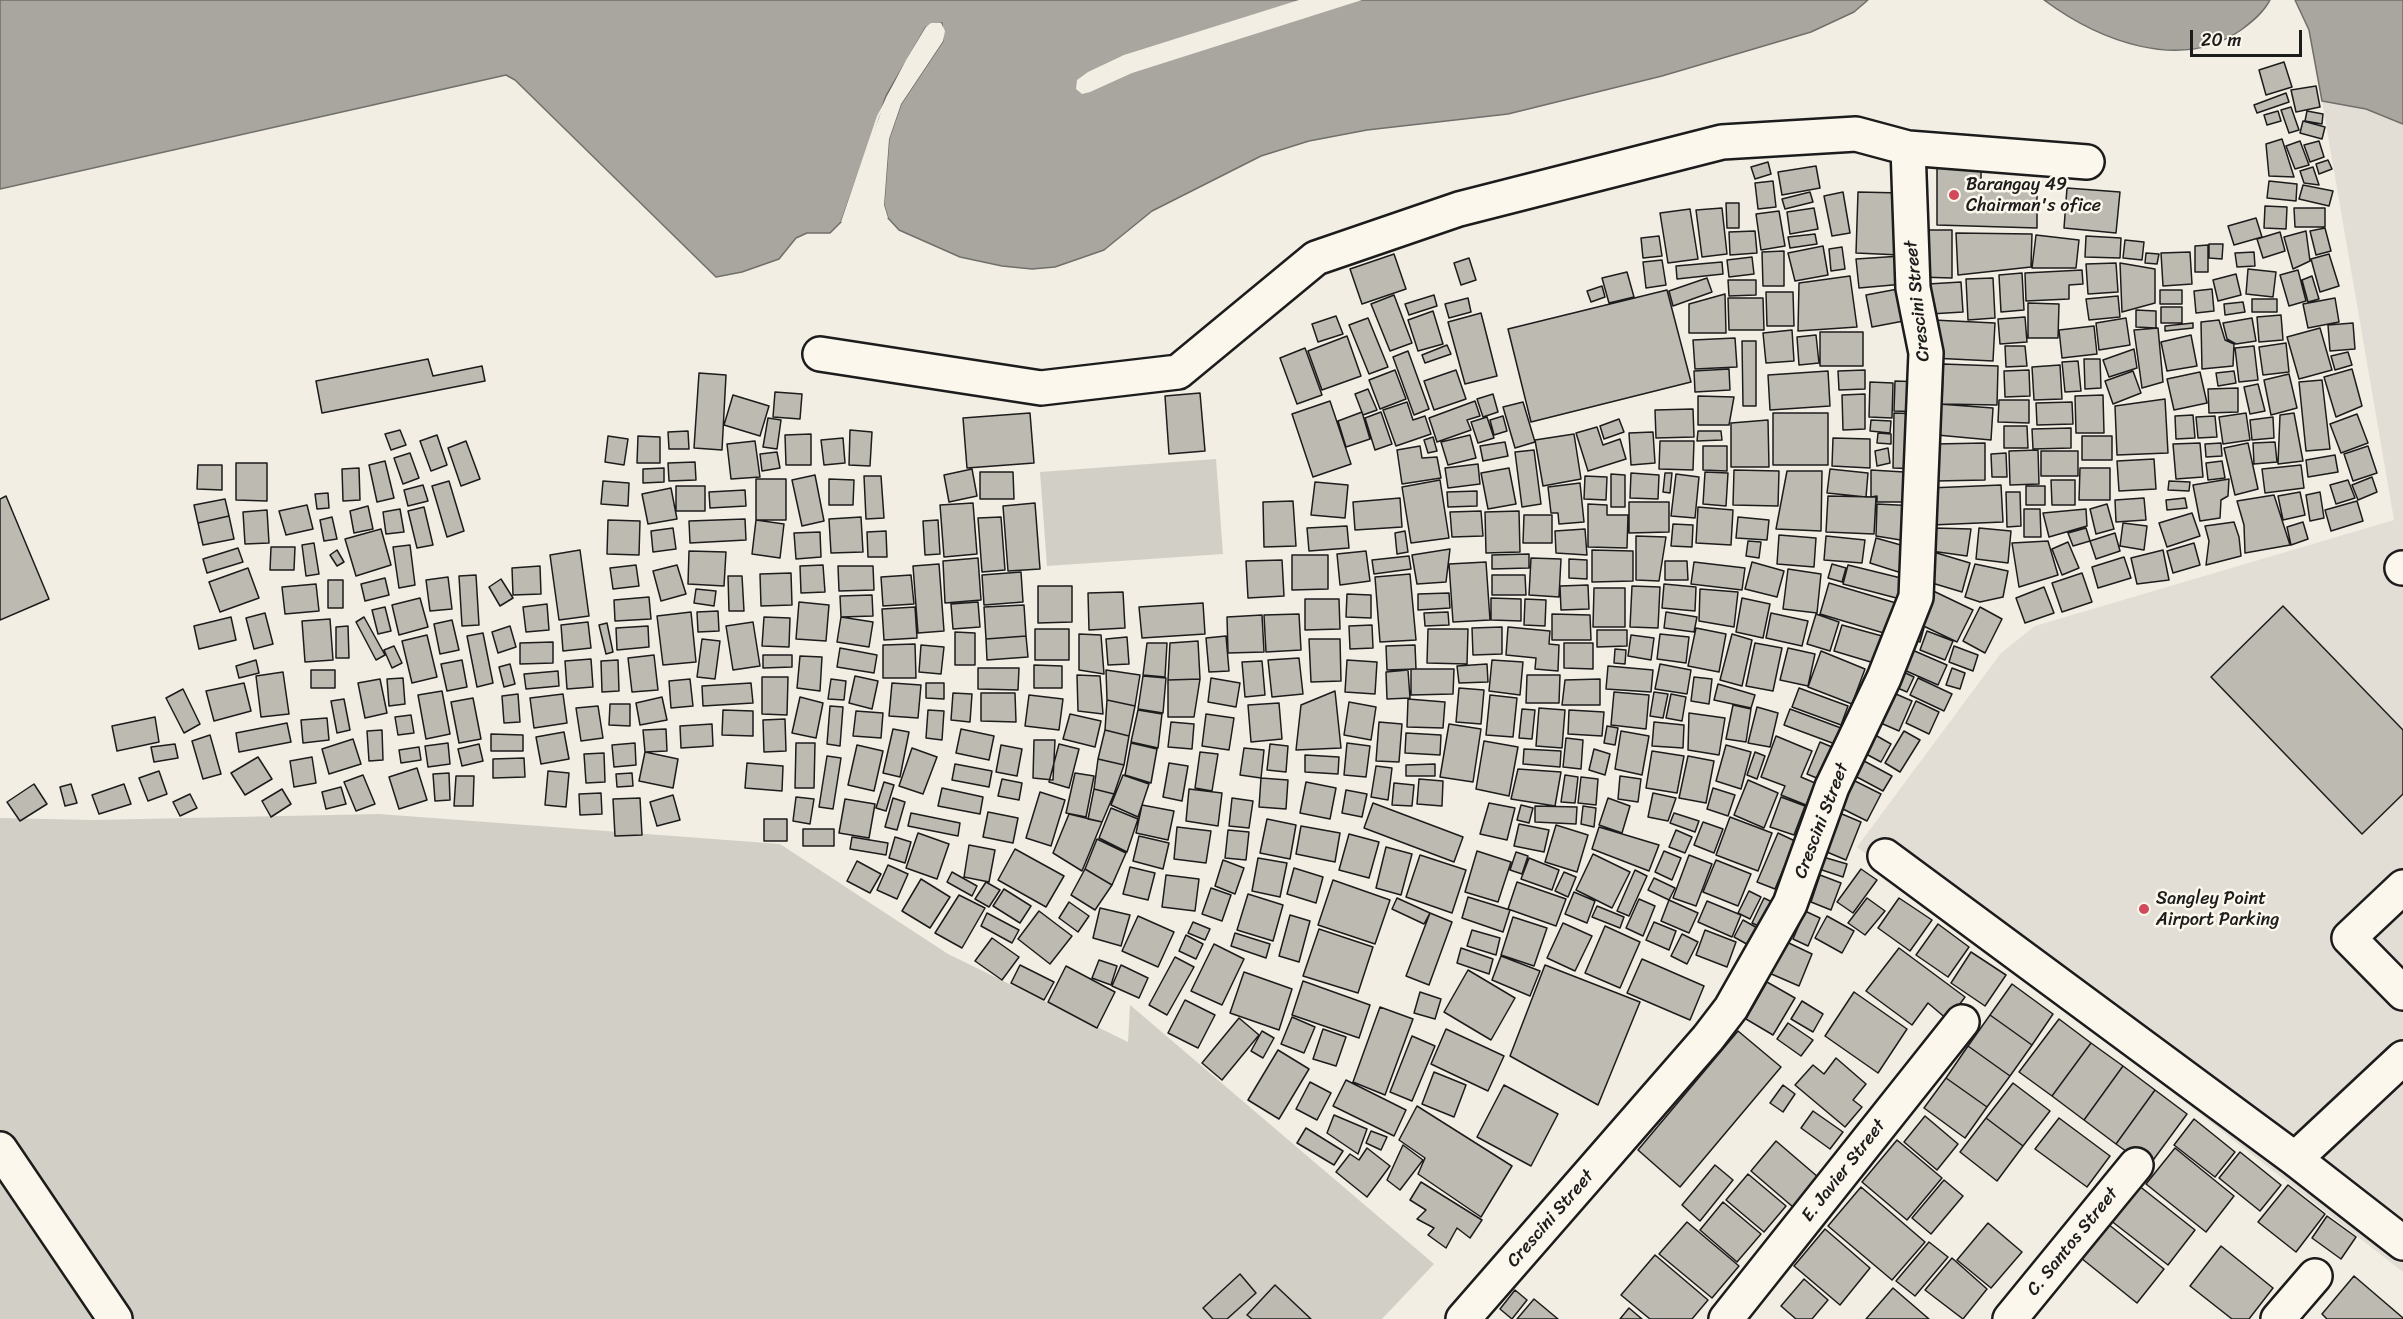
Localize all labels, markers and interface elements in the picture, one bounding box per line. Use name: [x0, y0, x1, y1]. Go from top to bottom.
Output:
scale bar: [2193, 18, 2306, 56]
text: 20 m: [2201, 24, 2241, 56]
place label: Barangay 49 Chairman's ofice: [1966, 174, 2101, 216]
marker: Barangay 49 Chairman's ofice: [1947, 188, 1961, 202]
street label: Crescini Street: [1901, 239, 1935, 363]
street label: Crescini Street: [1790, 760, 1854, 882]
place label: Sangley Point Airport Parking: [2156, 888, 2279, 930]
marker: Sangley Point Airport Parking: [2137, 902, 2151, 916]
street label: E. Javier Street: [1797, 1116, 1891, 1226]
street label: Crescini Street: [1503, 1166, 1599, 1272]
street label: C. Santos Street: [2023, 1184, 2123, 1300]

